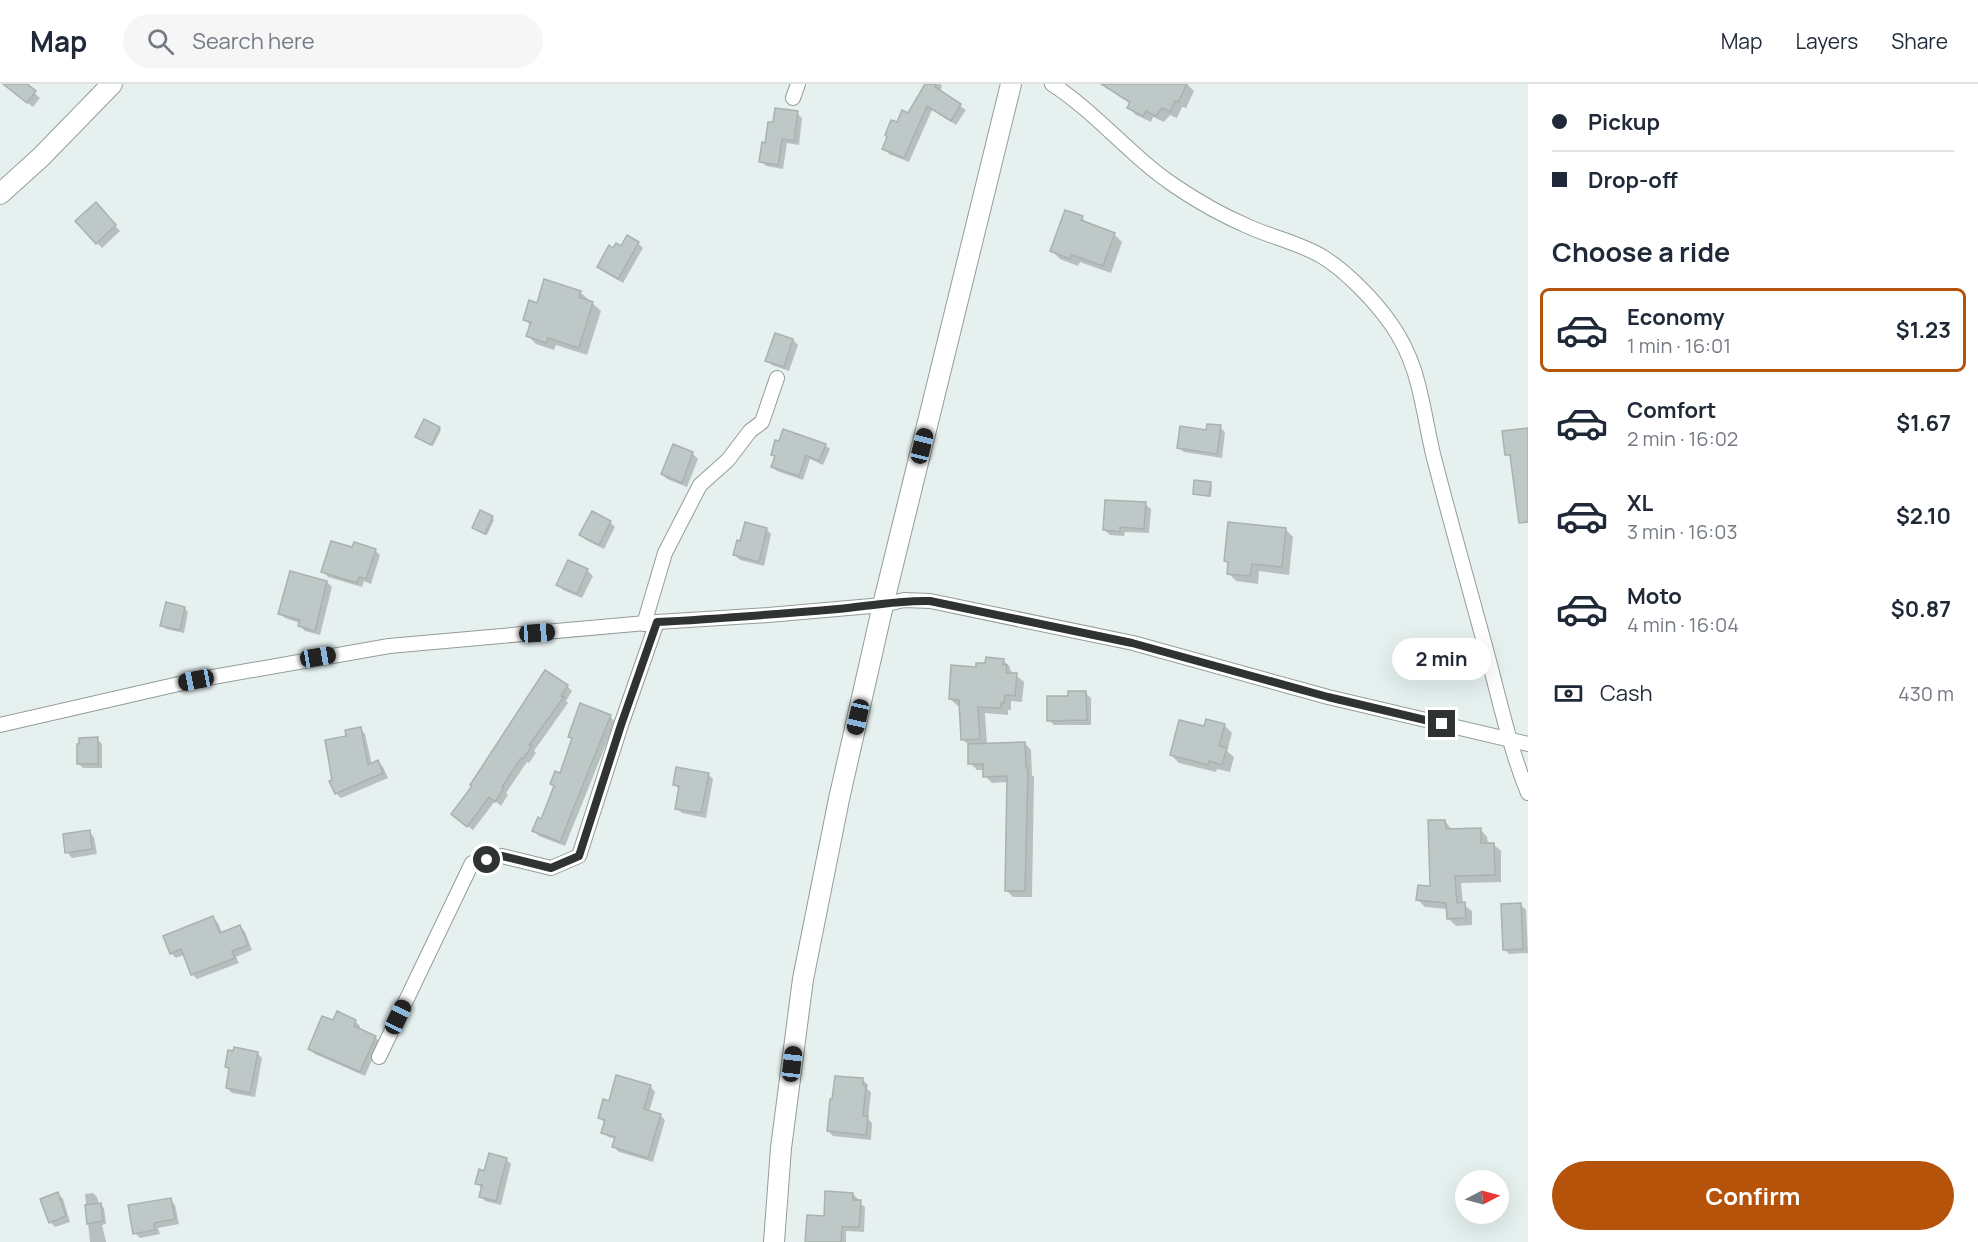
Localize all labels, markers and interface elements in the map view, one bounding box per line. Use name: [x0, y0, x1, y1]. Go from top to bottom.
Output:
search box: [123, 14, 543, 68]
text: Map: [30, 22, 87, 60]
icon: search: [144, 25, 177, 58]
text: Search here: [192, 26, 315, 56]
text: Map: [1721, 27, 1762, 55]
text: Layers: [1795, 27, 1858, 55]
text: Share: [1891, 27, 1948, 55]
text: Pickup: [1588, 107, 1660, 137]
text: Drop-off: [1588, 165, 1678, 195]
text: Choose a ride: [1552, 233, 1730, 270]
text: Economy: [1627, 302, 1725, 332]
icon: car: [1555, 303, 1609, 357]
text: $1.23: [1896, 315, 1951, 345]
text: 1 min · 16:01: [1627, 332, 1731, 359]
text: Comfort: [1627, 395, 1716, 425]
icon: car: [1555, 396, 1609, 450]
text: $1.67: [1896, 408, 1951, 438]
text: 2 min · 16:02: [1627, 425, 1738, 452]
car: [909, 426, 935, 466]
text: XL: [1627, 488, 1653, 518]
icon: car: [1555, 489, 1609, 543]
text: $2.10: [1896, 501, 1951, 531]
text: 3 min · 16:03: [1627, 518, 1738, 545]
text: Moto: [1627, 581, 1682, 611]
icon: car: [1555, 582, 1609, 636]
text: $0.87: [1891, 594, 1951, 624]
text: 4 min · 16:04: [1627, 611, 1739, 638]
car: [518, 623, 556, 643]
callout: 2 min: [1392, 637, 1492, 679]
car: [299, 645, 337, 669]
text: 2 min: [1415, 645, 1468, 672]
car: [177, 668, 215, 692]
icon: cash: [1552, 677, 1585, 710]
text: Cash: [1600, 678, 1653, 708]
text: 430 m: [1898, 680, 1954, 707]
car: [845, 697, 871, 737]
route end: [1428, 710, 1455, 737]
route start: [473, 846, 500, 873]
car: [382, 997, 414, 1037]
car: [781, 1045, 803, 1083]
button: Confirm: [1552, 1161, 1954, 1230]
north arrow: [1455, 1170, 1509, 1224]
map controls: [1455, 1170, 1509, 1224]

